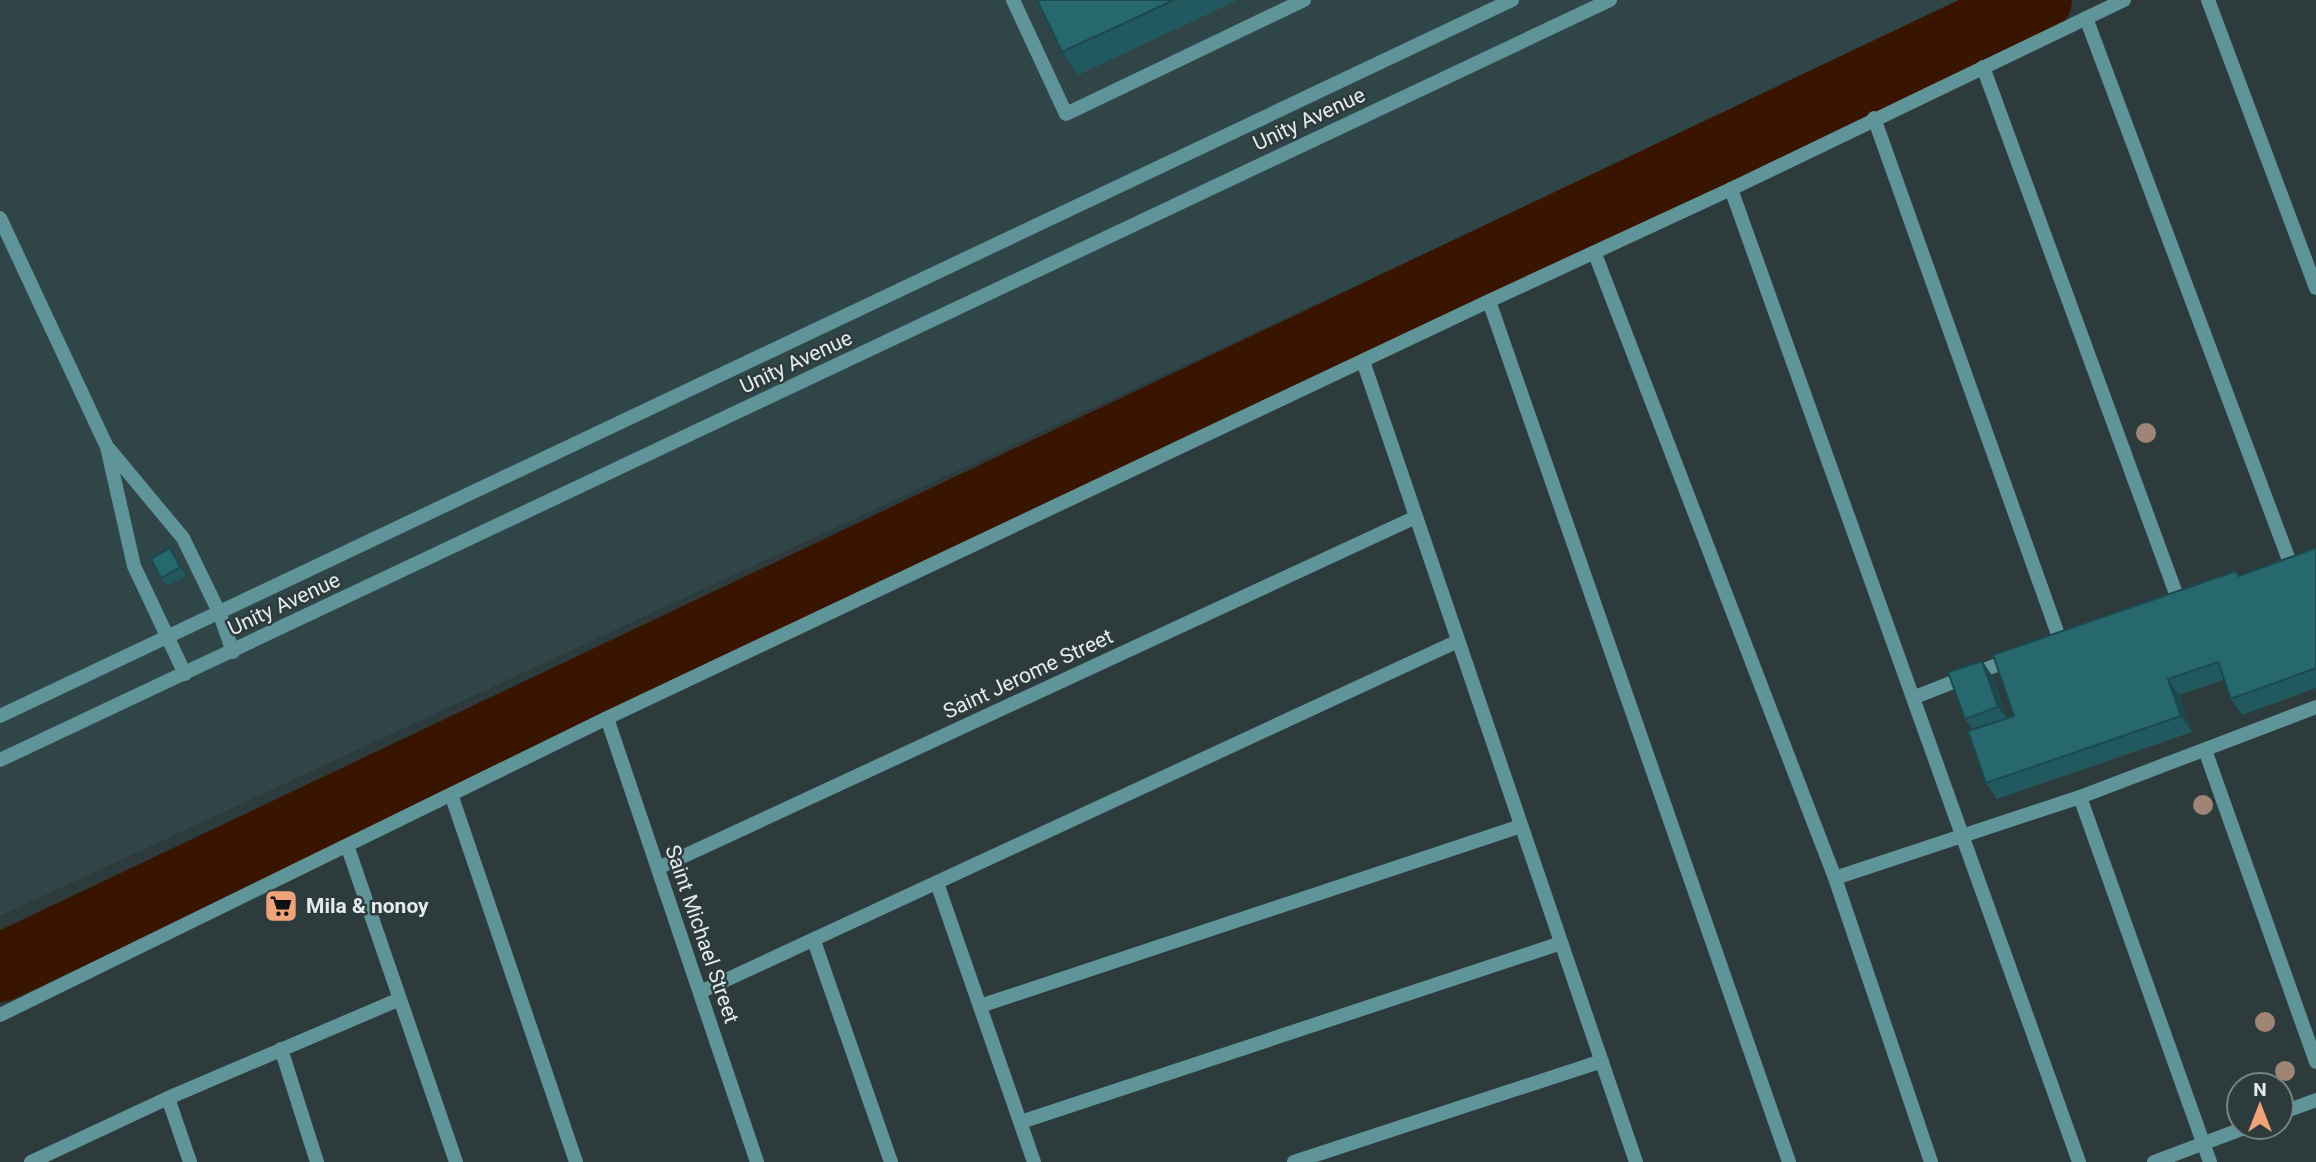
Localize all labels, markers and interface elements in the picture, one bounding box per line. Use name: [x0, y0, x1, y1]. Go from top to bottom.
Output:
street label: Unity Avenue: [1249, 83, 1369, 155]
street label: Unity Avenue: [736, 326, 856, 398]
street label: Unity Avenue: [224, 568, 344, 640]
street label: Saint Jerome Street: [939, 624, 1117, 724]
street label: Saint Michael Street: [660, 842, 744, 1026]
supermarket icon: Mila & nonoy: [262, 887, 300, 925]
place label: Mila & nonoy: [306, 894, 429, 918]
north arrow: [2225, 1071, 2295, 1141]
text: N: [2253, 1078, 2267, 1101]

